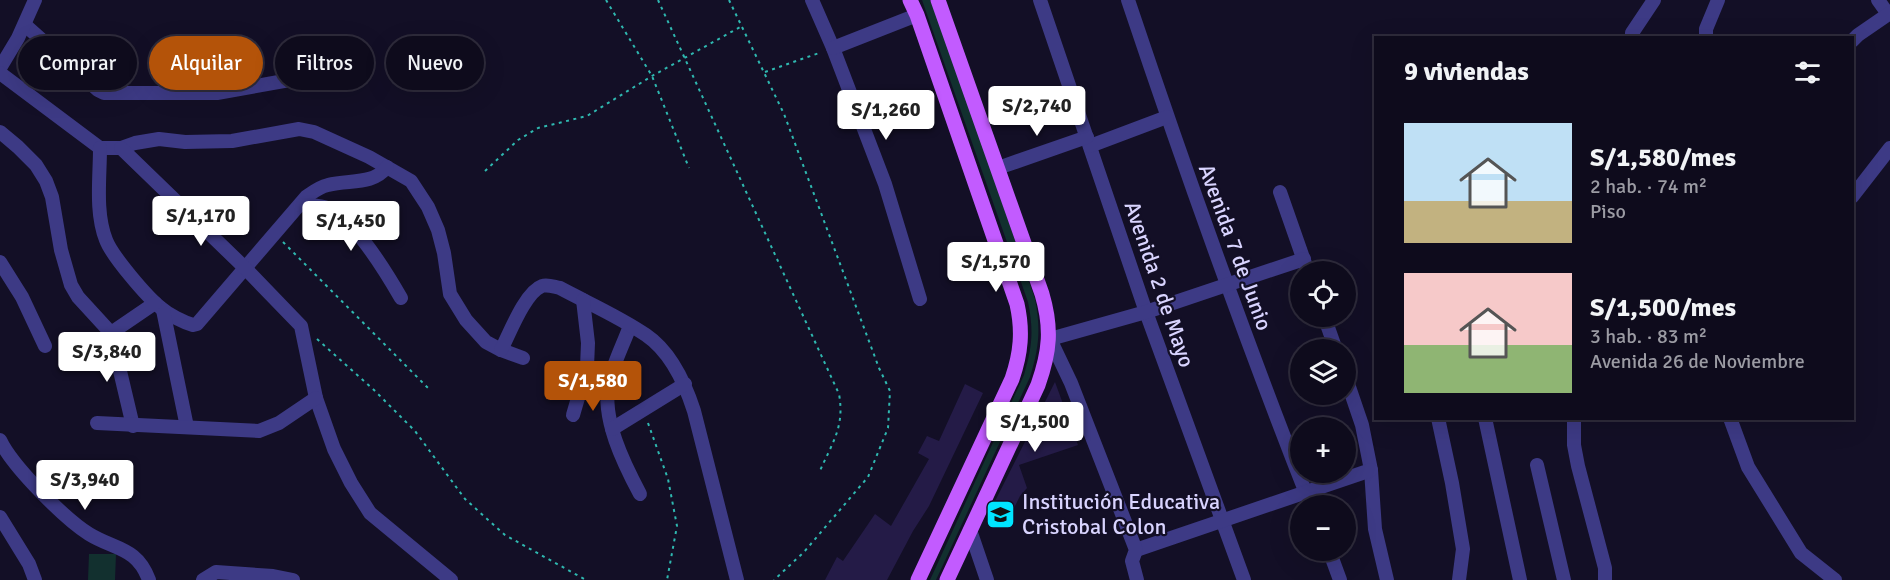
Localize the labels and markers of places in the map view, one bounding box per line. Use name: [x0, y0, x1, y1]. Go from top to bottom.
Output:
pin: S/2,740: [982, 86, 1092, 137]
pin: S/1,260: [831, 90, 941, 141]
pin: S/1,170: [146, 196, 256, 247]
pin: S/1,450: [296, 201, 406, 252]
pin: S/1,570: [941, 242, 1051, 293]
pin: S/3,840: [52, 332, 162, 383]
pin: S/1,580: [538, 361, 648, 412]
pin: S/1,500: [980, 402, 1090, 453]
pin: S/3,940: [30, 460, 140, 511]
place label: Institución Educativa Cristobal Colon: [1022, 488, 1220, 540]
school or university icon: Institución Educativa Cristobal Colon: [985, 498, 1017, 530]

